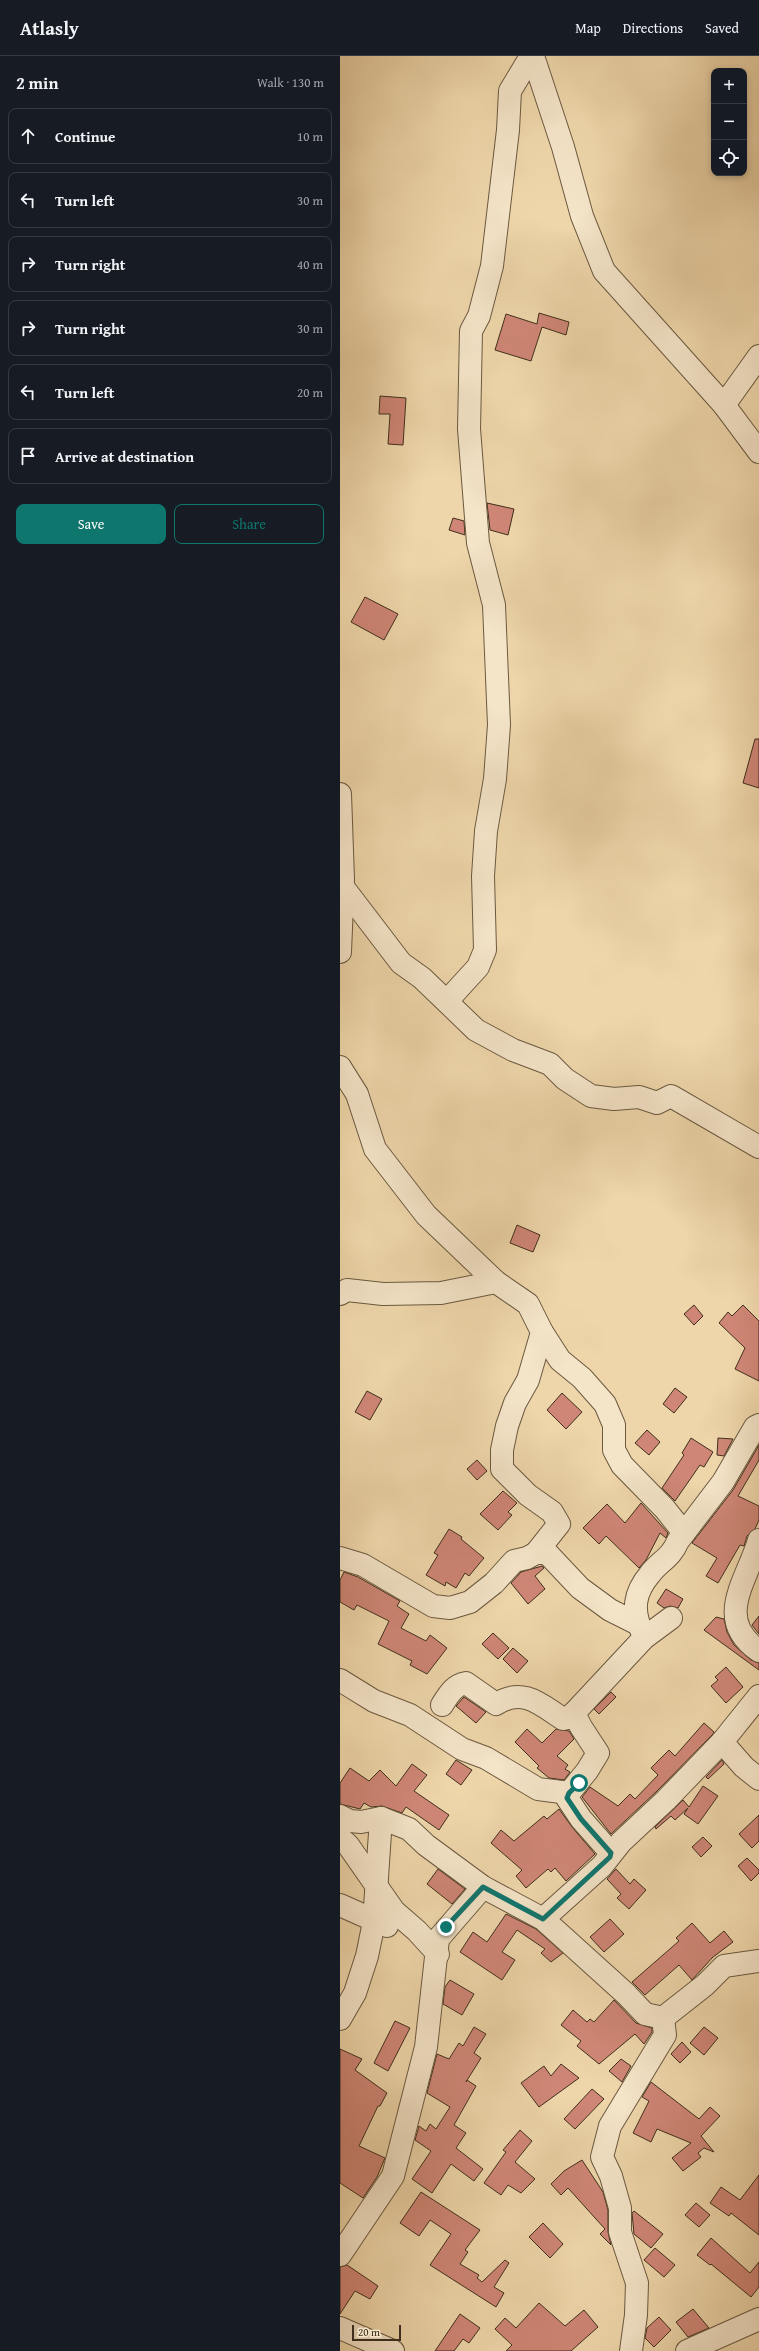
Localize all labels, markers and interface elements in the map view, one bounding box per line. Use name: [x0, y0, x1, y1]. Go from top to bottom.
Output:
text: Atlasly: [20, 14, 79, 42]
text: Map: [575, 18, 601, 38]
text: Directions: [623, 18, 683, 38]
text: Saved: [705, 18, 739, 38]
map controls: [711, 68, 747, 176]
button: +: [711, 68, 747, 104]
text: 2 min: [16, 70, 58, 95]
text: Walk · 130 m: [257, 73, 324, 92]
button: −: [711, 104, 747, 140]
icon: ahead: [17, 125, 39, 147]
text: Continue: [55, 126, 116, 147]
text: 10 m: [297, 127, 323, 146]
button: locate: [711, 140, 747, 176]
icon: left: [17, 189, 39, 211]
text: Turn left: [55, 190, 114, 211]
text: 30 m: [297, 191, 323, 210]
icon: right: [17, 253, 39, 275]
text: Turn right: [55, 254, 126, 275]
text: 40 m: [297, 255, 323, 274]
icon: right: [17, 317, 39, 339]
text: Turn right: [55, 318, 126, 339]
text: 30 m: [297, 319, 323, 338]
icon: left: [17, 381, 39, 403]
text: Turn left: [55, 382, 114, 403]
text: 20 m: [297, 383, 323, 402]
icon: arrive: [17, 445, 39, 467]
text: Arrive at destination: [55, 446, 194, 467]
button: Save: [16, 504, 166, 544]
button: Share: [174, 504, 324, 544]
route start: [570, 1774, 588, 1792]
route end: [437, 1918, 455, 1936]
scale bar: [352, 2323, 401, 2342]
text: 20 m: [358, 2324, 380, 2340]

